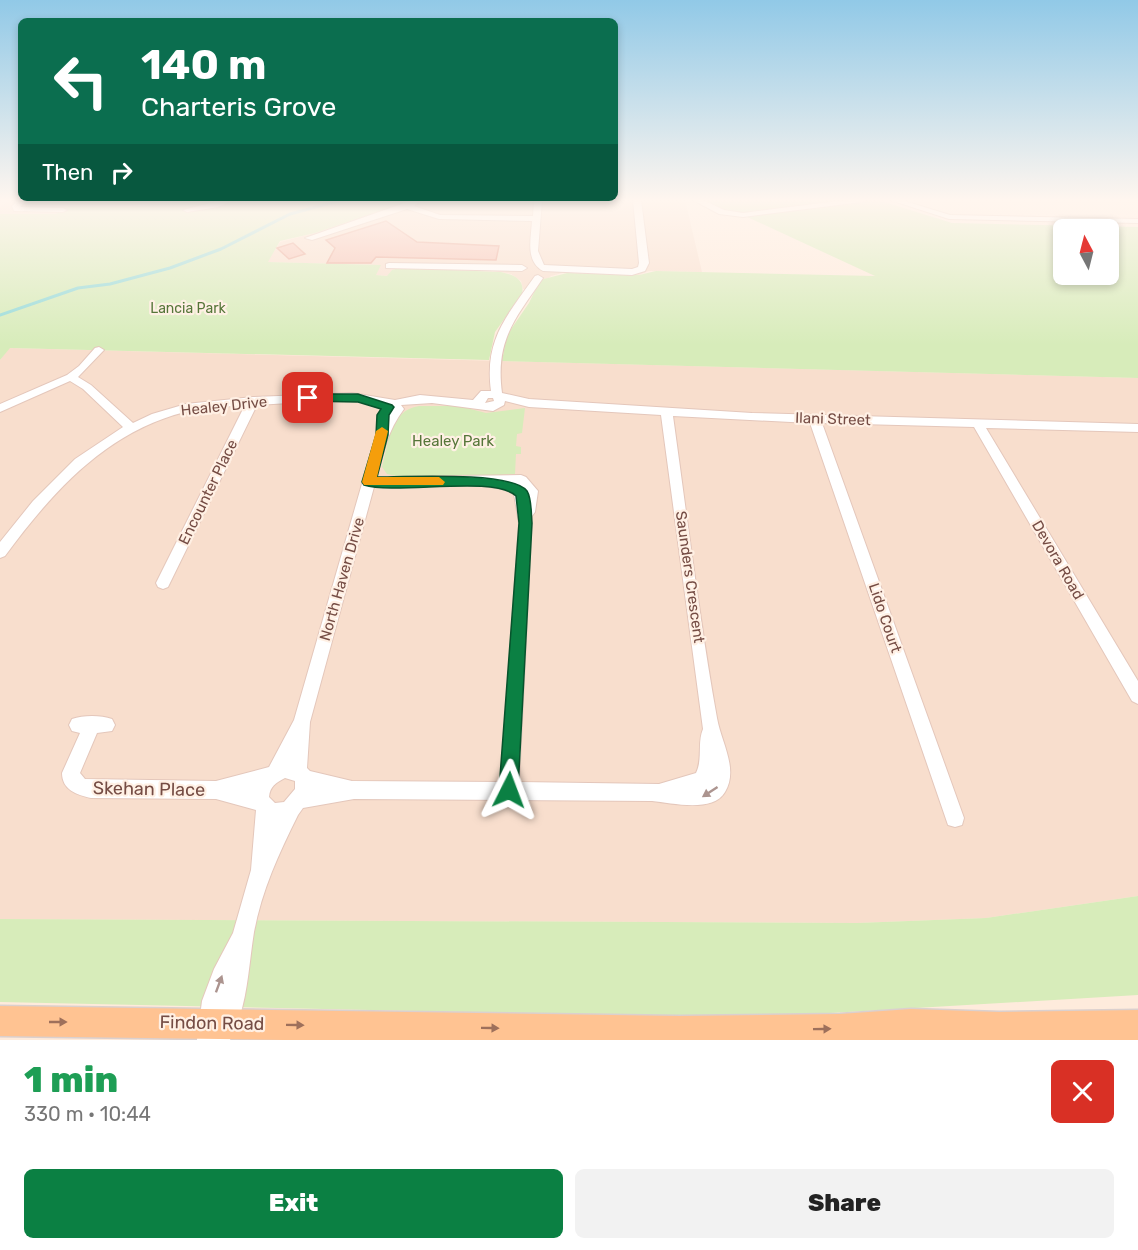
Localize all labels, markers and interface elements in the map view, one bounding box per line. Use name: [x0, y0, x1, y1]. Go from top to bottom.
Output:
text: 140 m: [141, 40, 267, 90]
icon: left: [42, 42, 120, 120]
text: Charteris Grove: [141, 91, 336, 123]
icon: right: [105, 156, 138, 189]
text: Then: [42, 159, 93, 186]
north arrow: [1053, 219, 1119, 285]
map controls: [1053, 219, 1119, 285]
park label: Lancia Park: [150, 300, 227, 317]
pin: [282, 372, 333, 423]
icon: arrive: [291, 381, 324, 414]
street label: Healey Drive: [180, 393, 268, 419]
street label: Ilani Street: [795, 409, 871, 429]
park label: Healey Park: [412, 432, 494, 450]
street label: Encounter Place: [175, 437, 241, 547]
street label: Saunders Crescent: [672, 510, 708, 644]
street label: North Haven Drive: [316, 515, 368, 643]
street label: Devora Road: [1028, 517, 1088, 603]
street label: Lido Court: [865, 581, 905, 655]
position arrow: [477, 758, 541, 822]
street label: Skehan Place: [93, 777, 205, 801]
one-way arrow: [701, 786, 718, 797]
one-way arrow: [215, 975, 225, 993]
street label: Findon Road: [159, 1011, 265, 1035]
one-way arrow: [49, 1017, 68, 1027]
one-way arrow: [286, 1020, 305, 1029]
one-way arrow: [481, 1023, 500, 1033]
one-way arrow: [813, 1024, 832, 1034]
text: 1 min: [24, 1058, 118, 1101]
button: close: [1051, 1060, 1114, 1123]
text: 330 m · 10:44: [24, 1102, 151, 1126]
button: Exit: [24, 1169, 563, 1238]
button: Share: [575, 1169, 1114, 1238]

